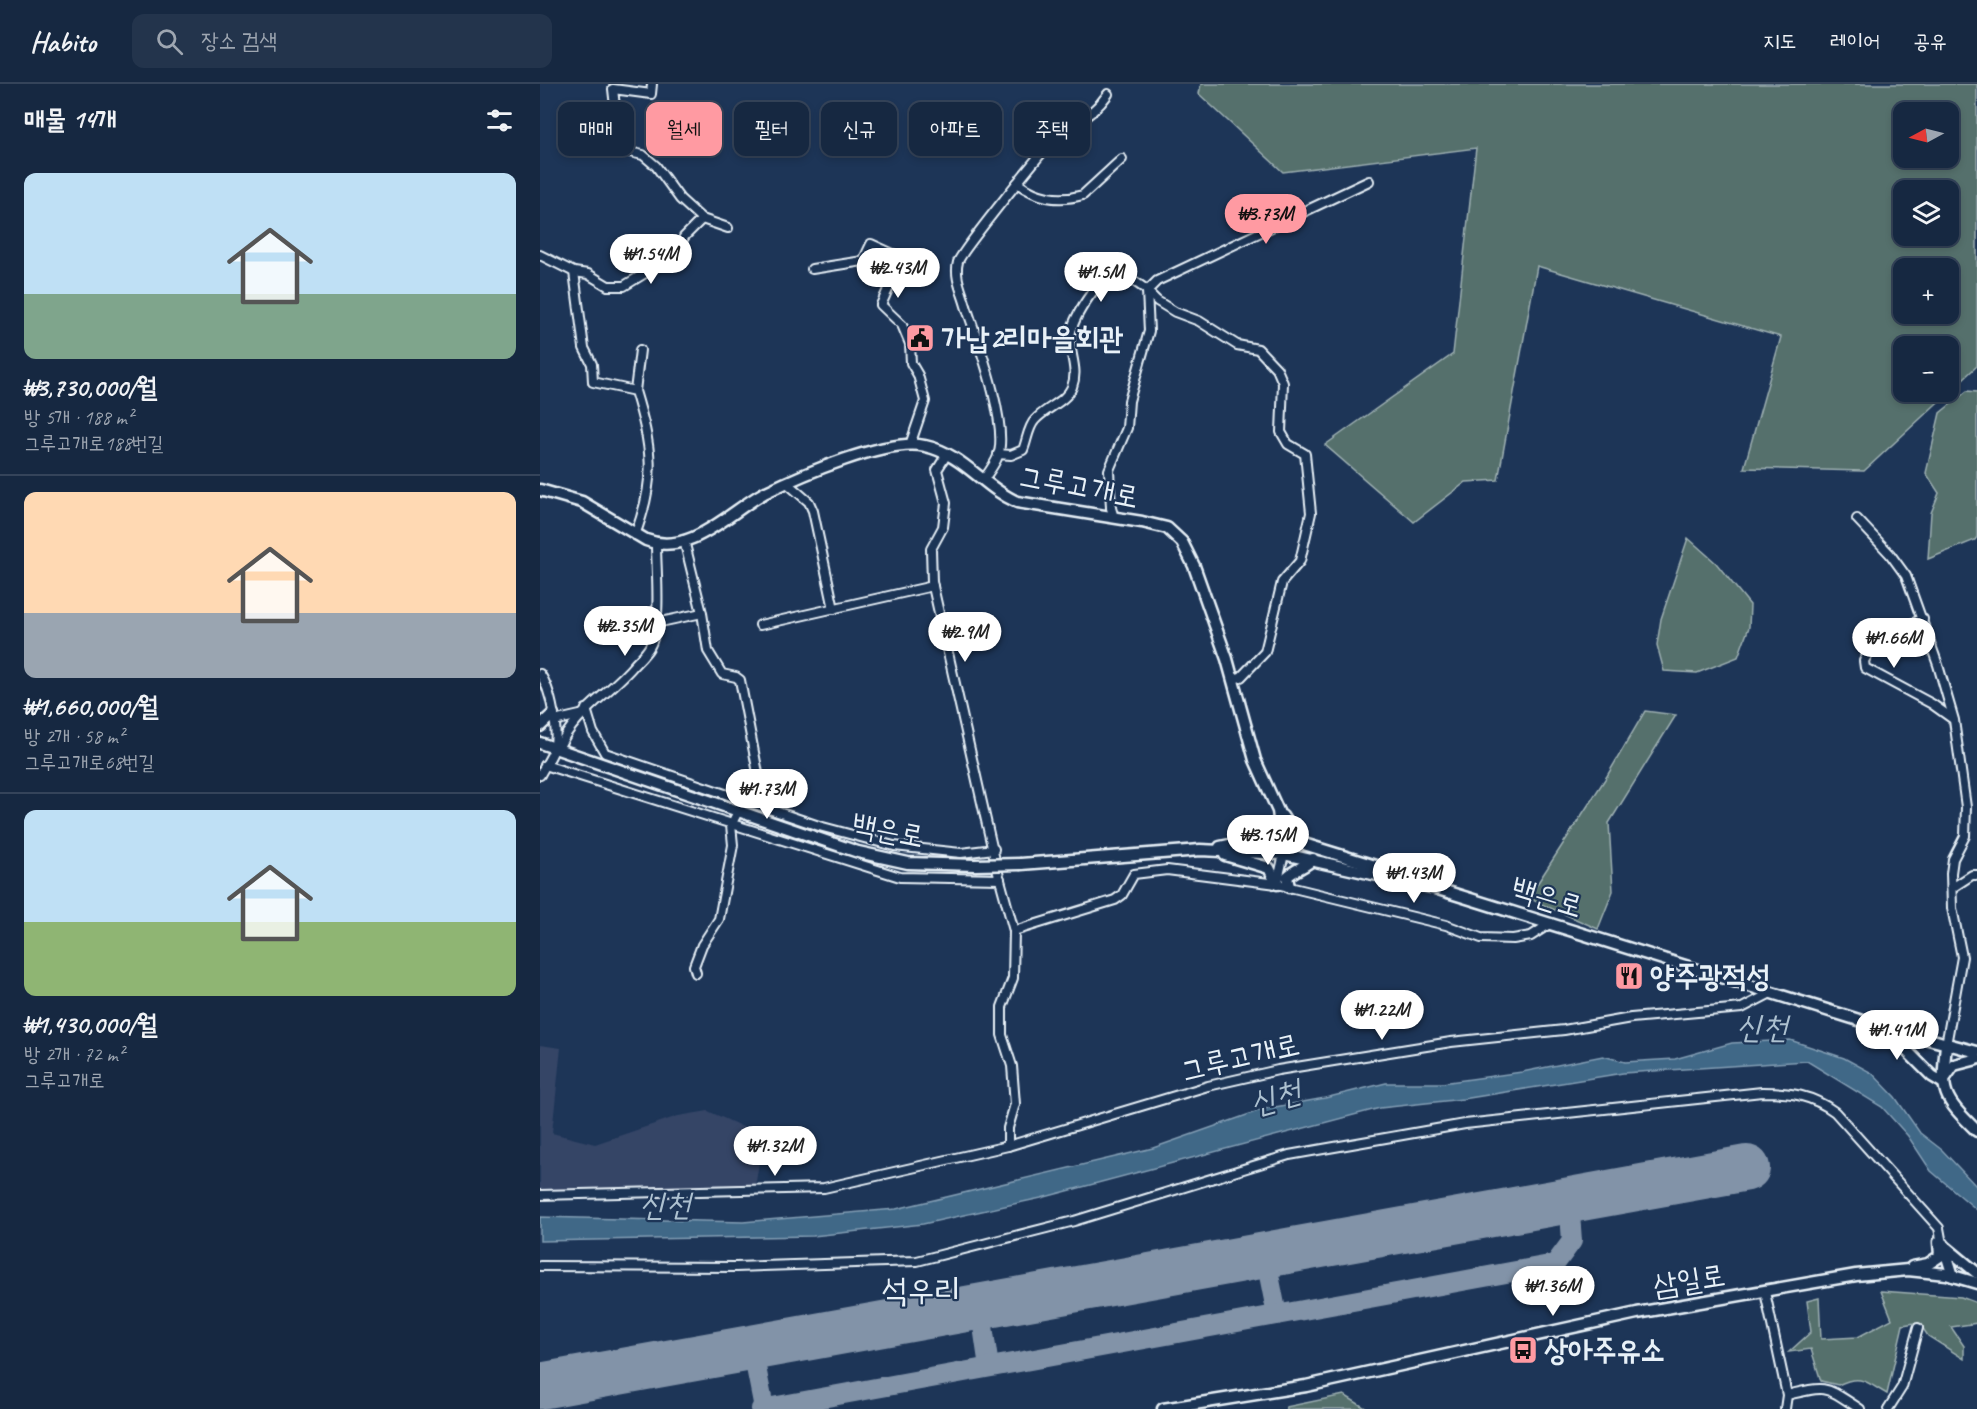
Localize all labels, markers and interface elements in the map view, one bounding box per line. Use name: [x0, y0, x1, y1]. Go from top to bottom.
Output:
search box: [132, 14, 552, 68]
text: Habito: [30, 24, 96, 59]
icon: search: [153, 25, 186, 58]
text: 장소 검색: [201, 27, 277, 55]
text: 지도: [1763, 28, 1797, 54]
text: 레이어: [1830, 28, 1880, 54]
text: 공유: [1913, 28, 1947, 54]
chip: 매매: [558, 102, 634, 156]
chip: 월세: [646, 102, 722, 156]
chip: 필터: [734, 102, 809, 156]
chip: 신규: [821, 102, 897, 156]
chip: 아파트: [909, 102, 1002, 156]
chip: 주택: [1014, 102, 1090, 156]
north arrow: [1893, 102, 1959, 168]
map controls: [1893, 102, 1959, 402]
text: 매물 14개: [24, 103, 116, 136]
icon: filters: [483, 104, 516, 137]
button: layers: [1893, 180, 1959, 246]
pin: ₩3.73M: [1217, 194, 1315, 245]
text: ₩3.73M: [1239, 201, 1293, 226]
icon: home: [216, 212, 324, 320]
pin: ₩1.54M: [602, 234, 700, 285]
text: ₩1.54M: [624, 241, 678, 266]
pin: ₩2.43M: [849, 248, 947, 299]
pin: ₩1.5M: [1059, 252, 1143, 303]
text: ₩2.43M: [871, 255, 925, 280]
button: +: [1893, 258, 1959, 324]
text: ₩1.5M: [1078, 259, 1124, 284]
place label: 가납2리마을회관: [941, 319, 1123, 357]
public building icon: 가납2리마을회관: [904, 322, 936, 354]
button: −: [1893, 336, 1959, 402]
text: ₩3,730,000/월: [24, 371, 157, 404]
text: 방 5개 · 188 m²: [24, 405, 133, 430]
text: 그루고개로188번길: [24, 431, 164, 456]
street label: 그루고개로: [1016, 456, 1142, 516]
icon: home: [216, 531, 324, 639]
pin: ₩2.35M: [576, 606, 674, 657]
pin: ₩2.9M: [923, 612, 1007, 663]
text: ₩2.35M: [598, 613, 652, 638]
pin: ₩1.66M: [1845, 618, 1943, 669]
text: ₩2.9M: [942, 619, 988, 644]
text: ₩1.66M: [1866, 625, 1922, 650]
text: ₩1,660,000/월: [24, 690, 159, 723]
text: 방 2개 · 58 m²: [24, 724, 124, 749]
text: 그루고개로68번길: [24, 750, 155, 775]
pin: ₩1.73M: [718, 769, 816, 820]
text: ₩1.73M: [740, 776, 794, 801]
street label: 백은로: [849, 804, 927, 856]
pin: ₩3.15M: [1219, 815, 1317, 866]
text: ₩3.15M: [1241, 822, 1295, 847]
icon: home: [216, 849, 324, 957]
pin: ₩1.43M: [1365, 853, 1463, 904]
text: ₩1.43M: [1387, 860, 1441, 885]
street label: 백은로: [1507, 868, 1587, 926]
place label: 양주광적성: [1650, 957, 1771, 995]
restaurant icon: 양주광적성: [1613, 960, 1645, 992]
pin: ₩1.22M: [1333, 990, 1431, 1041]
text: ₩1.22M: [1355, 997, 1409, 1022]
water label: 신천: [1736, 1006, 1791, 1048]
text: ₩1,430,000/월: [24, 1008, 157, 1041]
pin: ₩1.41M: [1848, 1010, 1946, 1061]
text: ₩1.41M: [1870, 1017, 1924, 1042]
street label: 그루고개로: [1177, 1025, 1303, 1089]
text: 방 2개 · 72 m²: [24, 1042, 124, 1067]
text: 그루고개로: [24, 1068, 104, 1093]
water label: 신천: [1245, 1069, 1309, 1124]
pin: ₩1.32M: [726, 1126, 824, 1177]
text: ₩1.32M: [748, 1133, 802, 1158]
water label: 신천: [639, 1184, 694, 1225]
street label: 삼일로: [1650, 1256, 1728, 1304]
pin: ₩1.36M: [1504, 1266, 1602, 1317]
district label: 석우리: [881, 1269, 961, 1311]
text: ₩1.36M: [1526, 1273, 1580, 1298]
place label: 상아주유소: [1544, 1331, 1665, 1369]
bus stop icon: 상아주유소: [1507, 1334, 1539, 1366]

